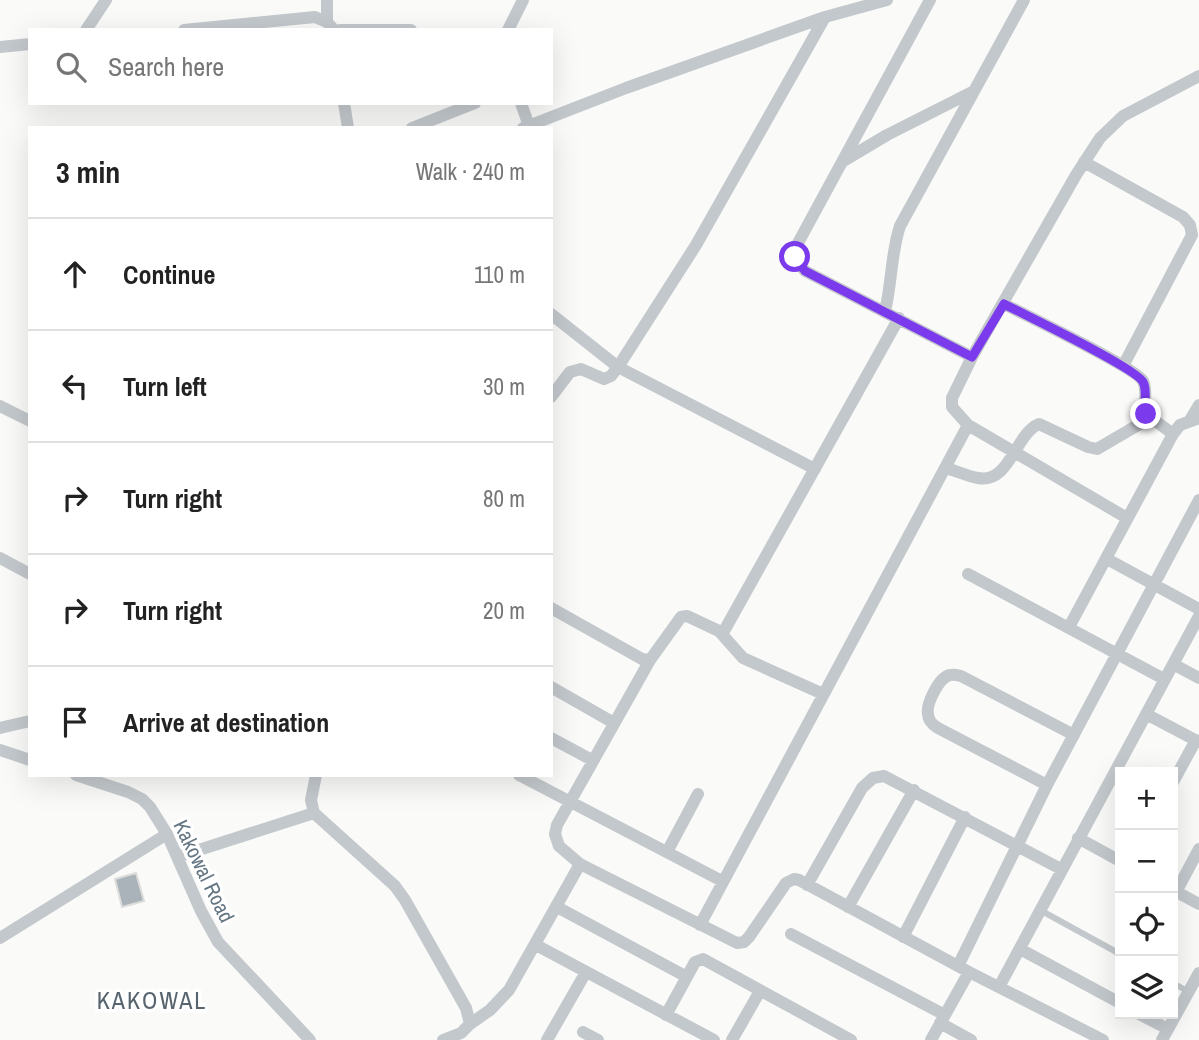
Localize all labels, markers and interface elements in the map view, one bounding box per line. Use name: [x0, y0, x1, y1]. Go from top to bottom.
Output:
search box: [28, 28, 553, 105]
icon: search: [52, 48, 90, 86]
text: Search here: [108, 49, 224, 84]
text: 3 min: [56, 152, 120, 192]
text: Walk · 240 m: [416, 156, 525, 187]
route start: [779, 241, 810, 272]
icon: ahead: [56, 255, 94, 293]
text: Continue: [123, 257, 215, 292]
text: 110 m: [474, 259, 525, 290]
icon: left: [56, 367, 94, 405]
text: Turn left: [123, 369, 207, 404]
text: 30 m: [483, 371, 525, 402]
route end: [1130, 398, 1161, 429]
icon: right: [56, 479, 94, 517]
text: Turn right: [123, 481, 222, 516]
text: 80 m: [483, 483, 525, 514]
icon: right: [56, 591, 94, 629]
text: Turn right: [123, 593, 222, 628]
text: 20 m: [483, 595, 525, 626]
icon: arrive: [56, 703, 94, 741]
text: Arrive at destination: [123, 705, 329, 740]
map controls: [1115, 767, 1178, 1019]
button: +: [1115, 767, 1178, 830]
street label: Kakowal Road: [167, 815, 241, 927]
button: −: [1115, 830, 1178, 893]
button: locate: [1115, 893, 1178, 956]
button: layers: [1115, 956, 1178, 1019]
district label: KAKOWAL: [97, 984, 207, 1016]

